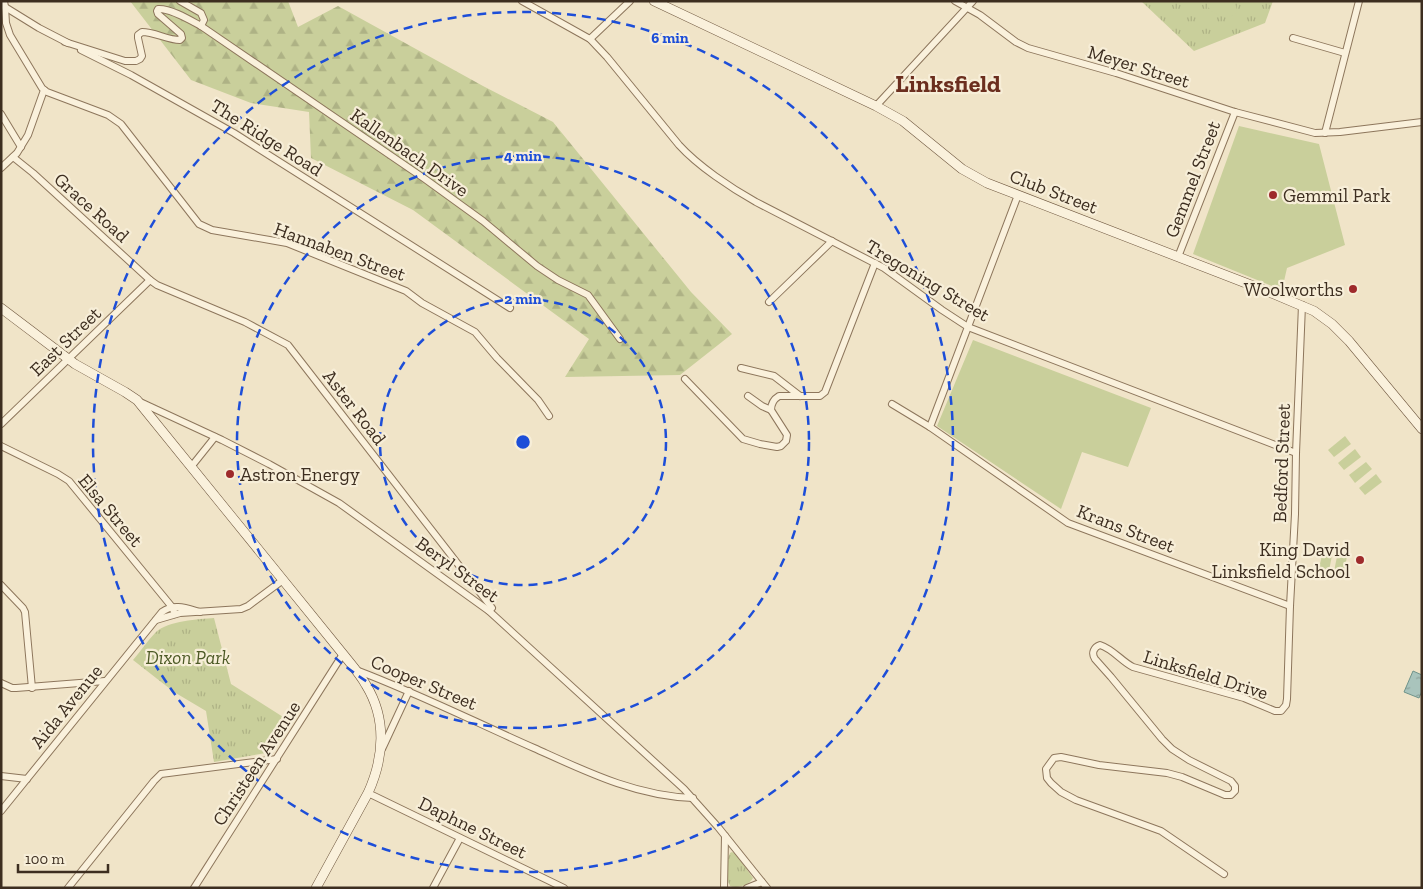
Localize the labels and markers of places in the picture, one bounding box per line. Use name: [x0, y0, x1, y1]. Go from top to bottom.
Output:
place label: Gemmil Park: [1283, 184, 1390, 207]
marker: Gemmil Park: [1267, 189, 1279, 201]
place label: Woolworths: [1244, 278, 1343, 301]
marker: Woolworths: [1347, 283, 1359, 295]
centre of rings: [514, 433, 532, 451]
place label: Astron Energy: [240, 463, 360, 486]
marker: Astron Energy: [224, 468, 236, 480]
place label: King David Linksfield School: [1212, 538, 1351, 583]
marker: King David Linksfield School: [1354, 554, 1366, 566]

